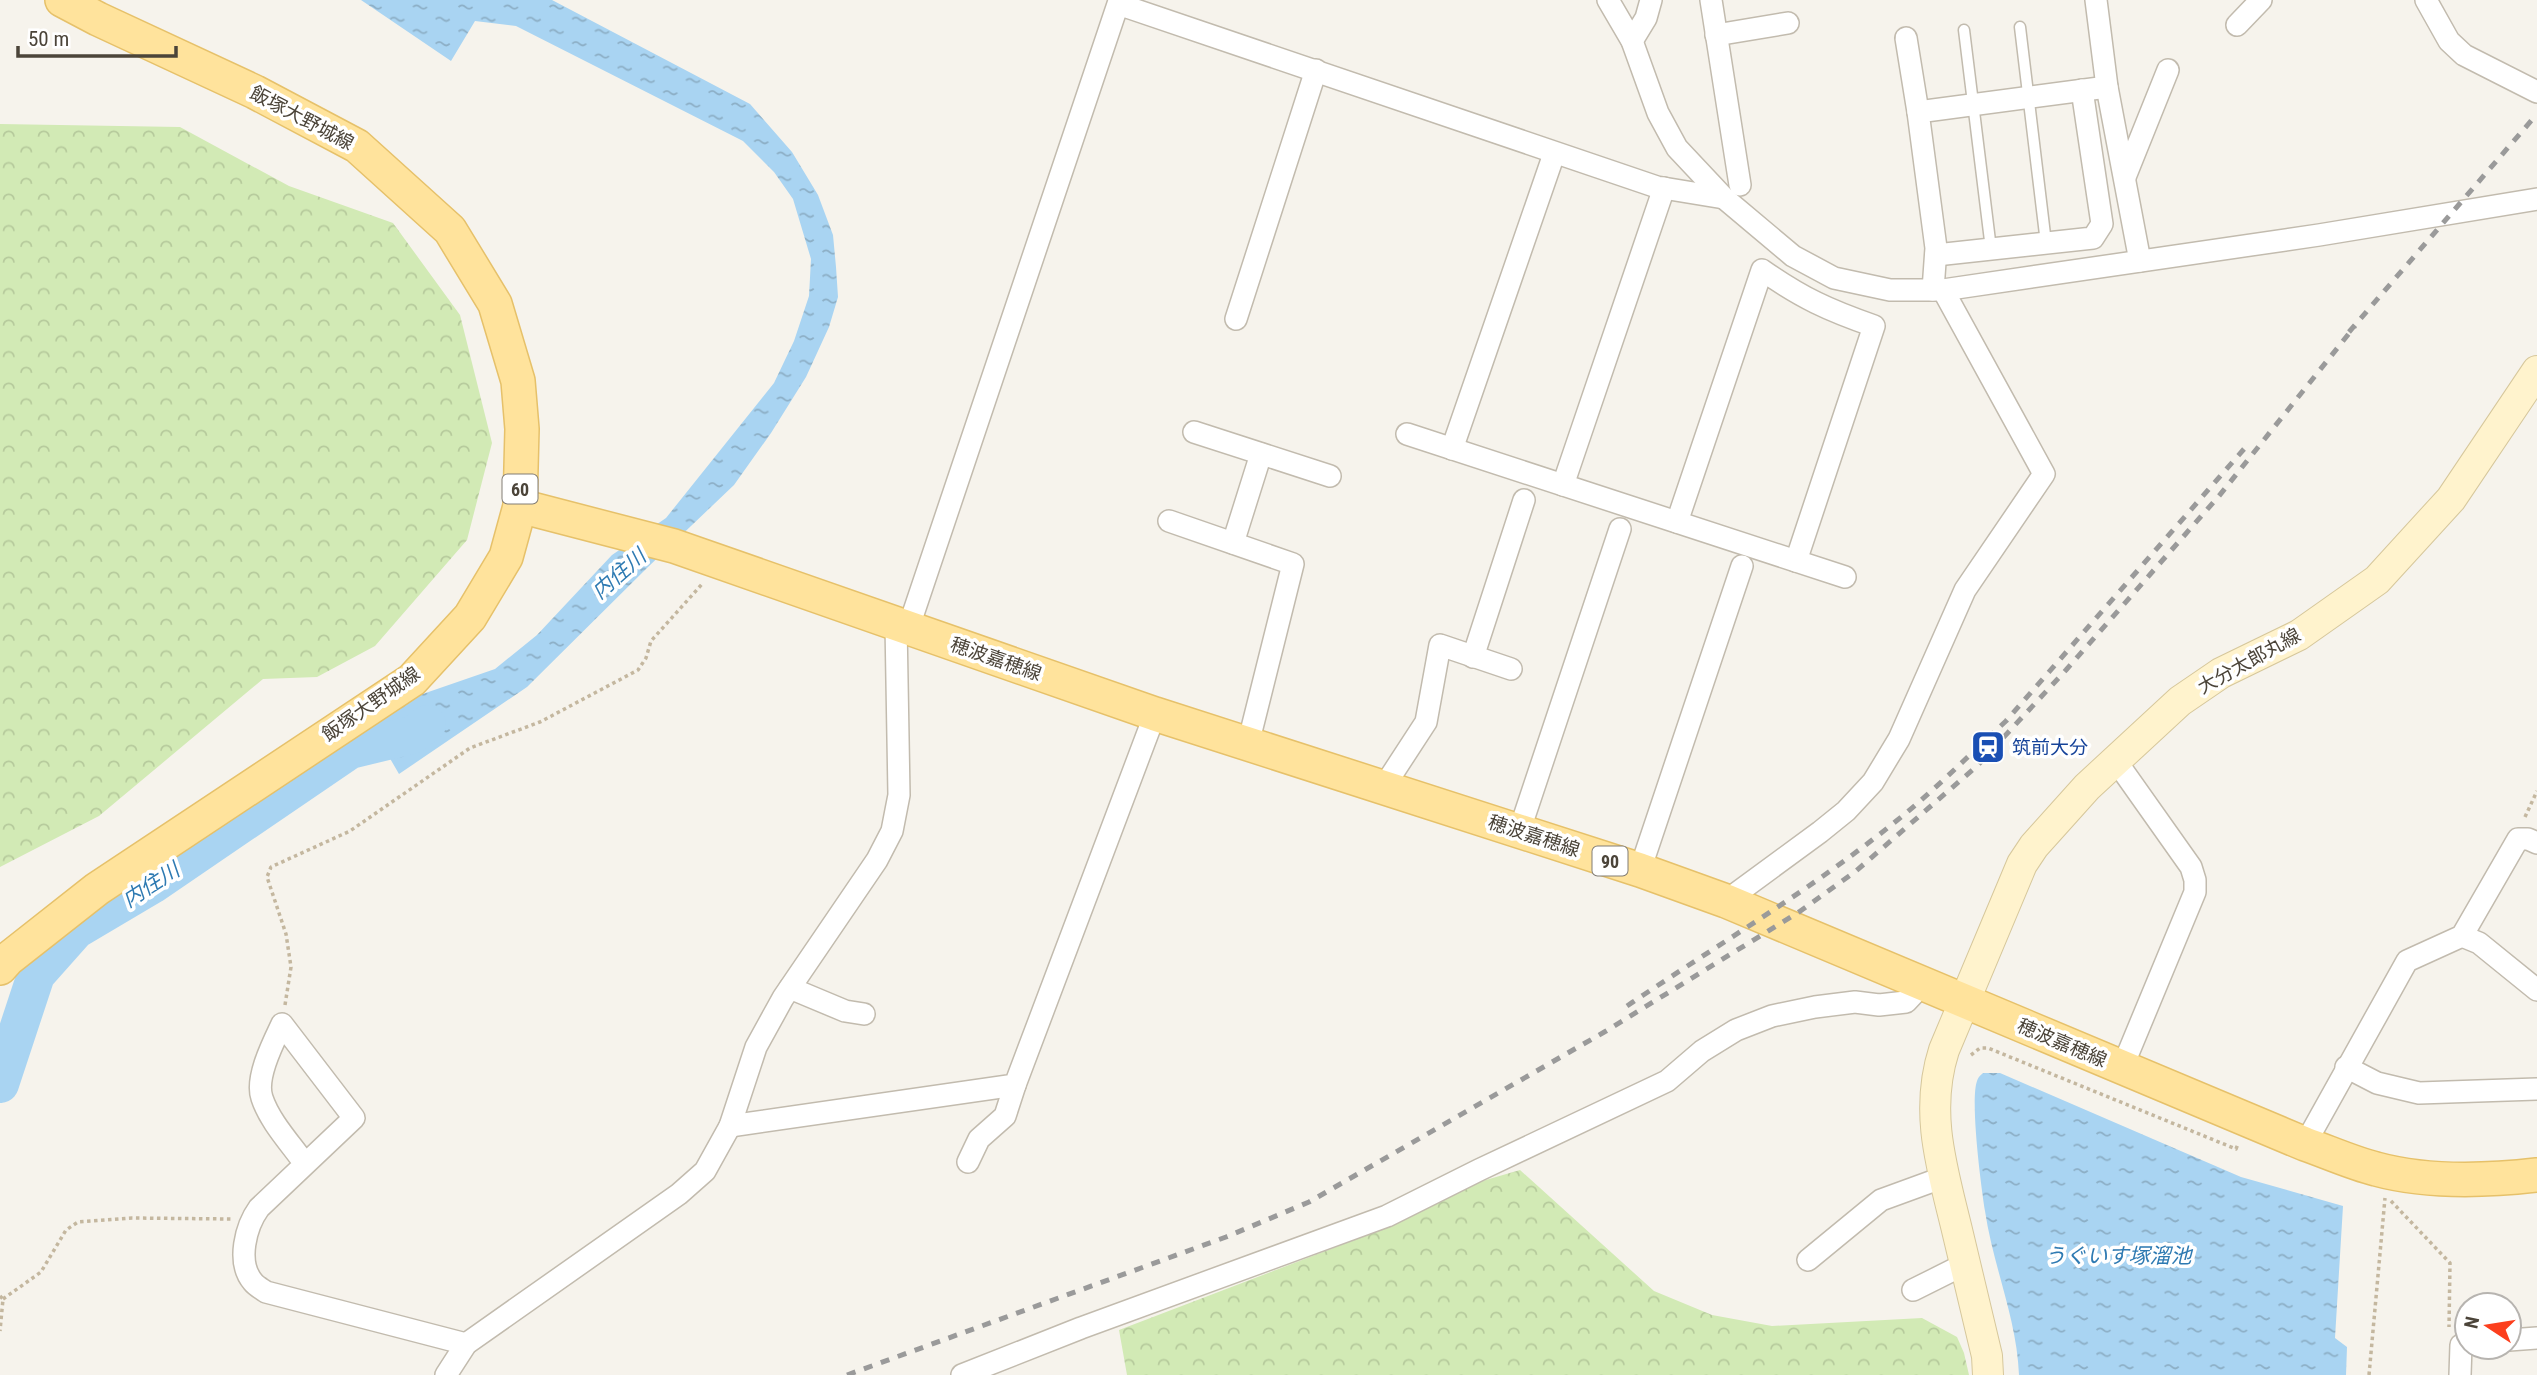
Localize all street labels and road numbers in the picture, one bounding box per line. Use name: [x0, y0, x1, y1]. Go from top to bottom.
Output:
street label: 飯塚大野城線: [246, 81, 358, 155]
road number: 60: [503, 475, 538, 504]
street label: 大分太郎丸線: [2194, 623, 2304, 699]
street label: 穂波嘉穂線: [947, 633, 1045, 685]
street label: 飯塚大野城線: [318, 662, 424, 746]
street label: 穂波嘉穂線: [1485, 810, 1583, 862]
road number: 90: [1592, 846, 1628, 876]
street label: 穂波嘉穂線: [2014, 1014, 2110, 1072]

